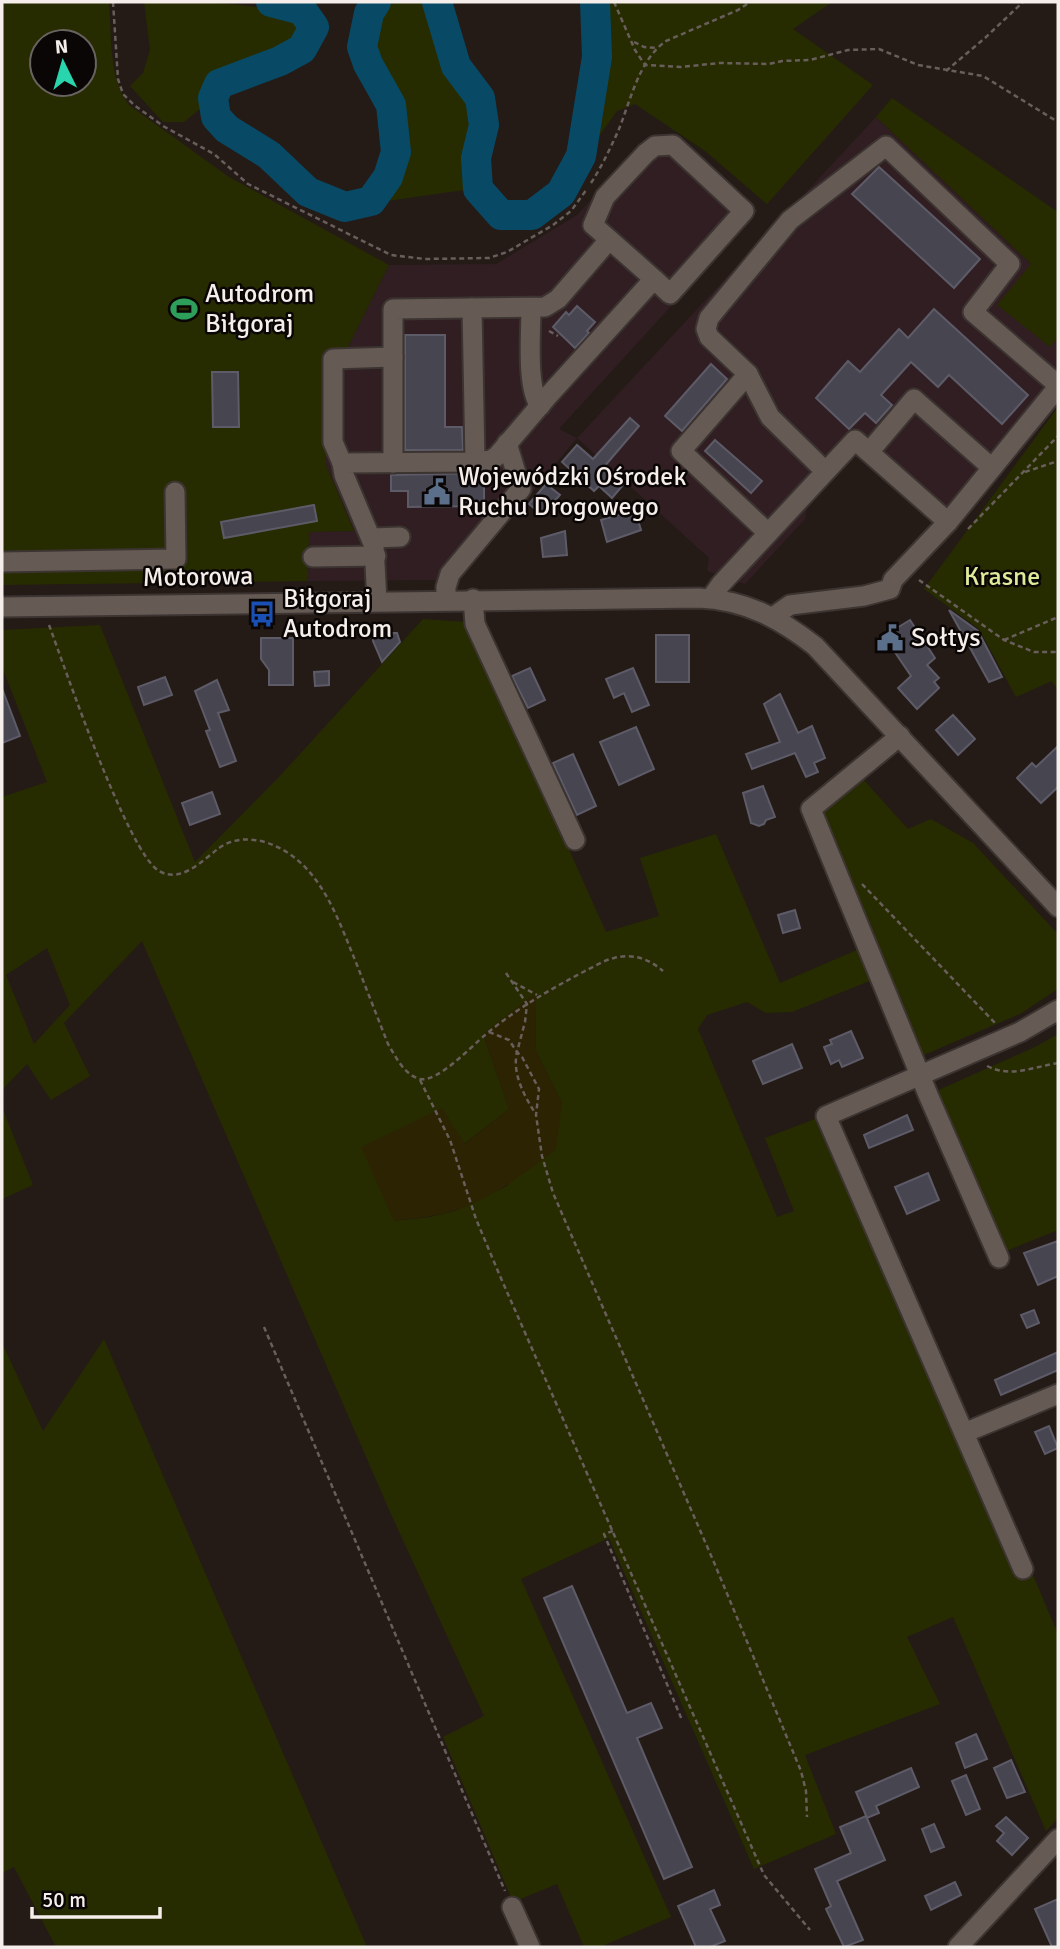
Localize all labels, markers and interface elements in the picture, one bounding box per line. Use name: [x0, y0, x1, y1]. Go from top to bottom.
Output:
north arrow: [28, 28, 98, 98]
text: N: [54, 35, 69, 60]
place label: Autodrom Biłgoraj: [205, 278, 314, 340]
sports icon: Autodrom Biłgoraj: [169, 294, 199, 324]
place label: Wojewódzki Ośrodek Ruchu Drogowego: [458, 461, 686, 523]
public building icon: Wojewódzki Ośrodek Ruchu Drogowego: [422, 477, 452, 507]
street label: Motorowa: [142, 560, 254, 594]
park label: Krasne: [964, 561, 1040, 593]
place label: Biłgoraj Autodrom: [283, 583, 392, 645]
bus stop icon: Biłgoraj Autodrom: [247, 599, 277, 629]
place label: Sołtys: [911, 622, 981, 654]
public building icon: Sołtys: [875, 623, 905, 653]
scale bar: [32, 1876, 159, 1920]
text: 50 m: [42, 1887, 86, 1913]

